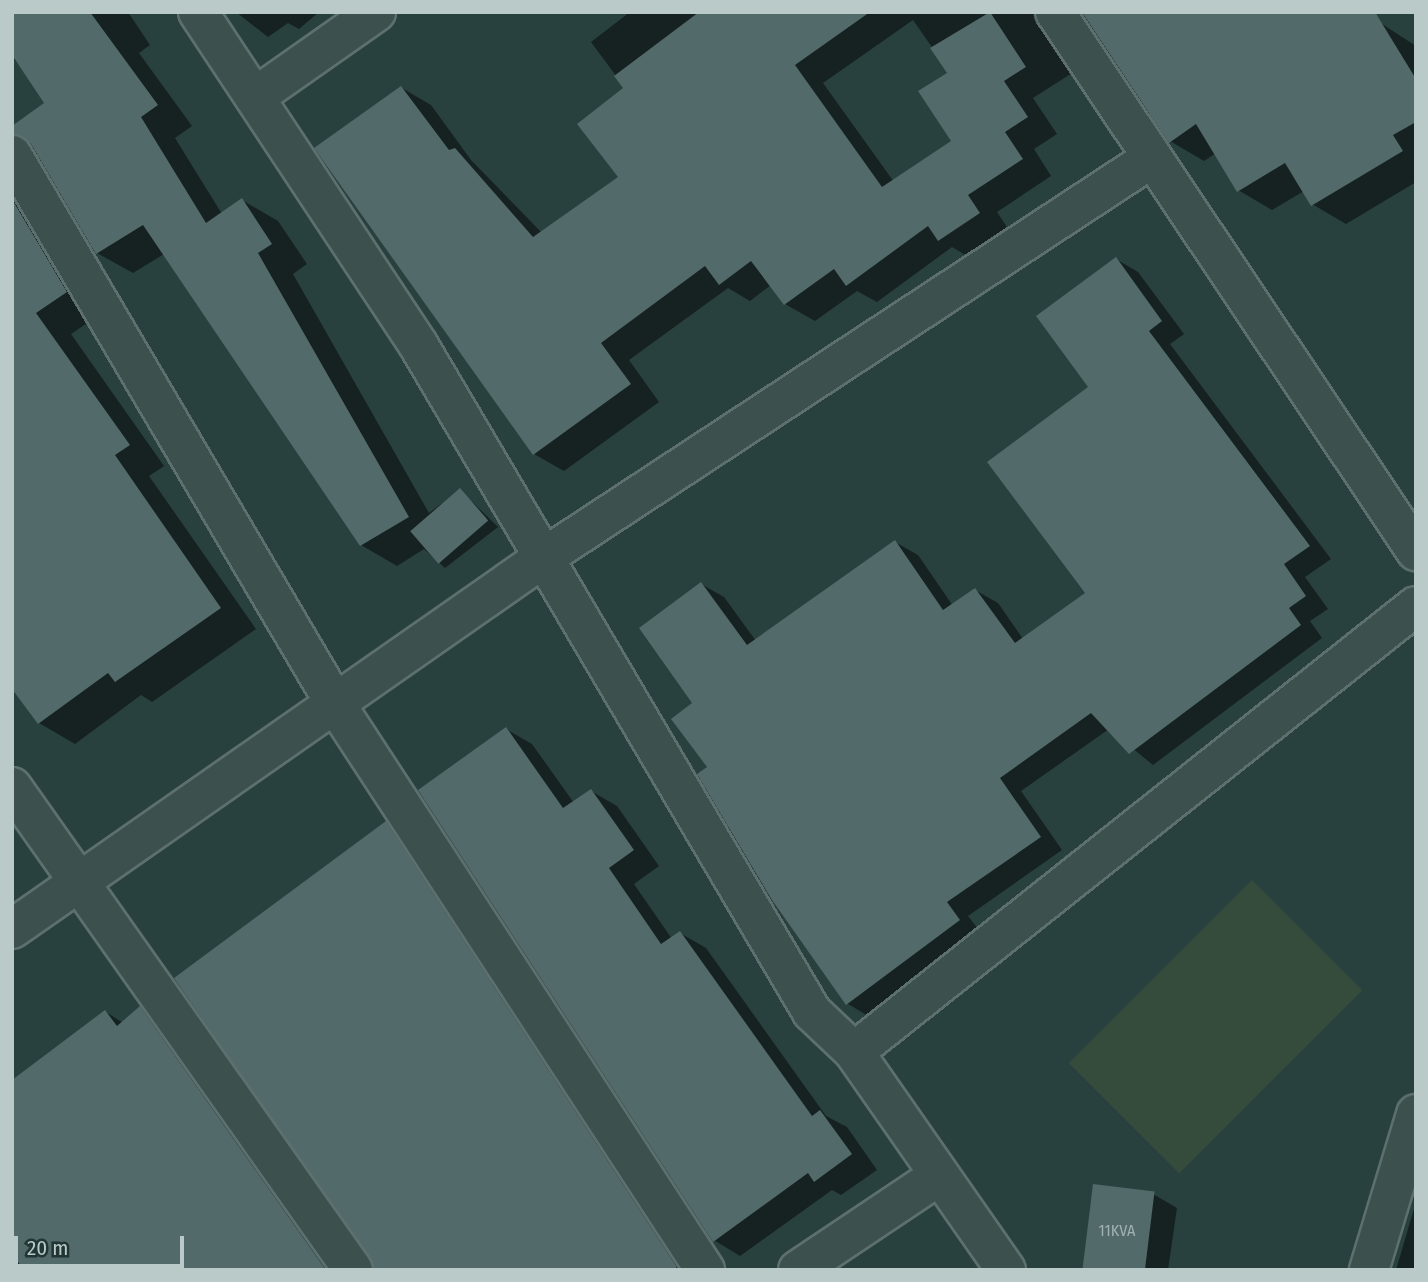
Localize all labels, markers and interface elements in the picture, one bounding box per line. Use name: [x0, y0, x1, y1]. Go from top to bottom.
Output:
house number: 11KVA: [1098, 1221, 1136, 1241]
scale bar: [18, 1222, 187, 1266]
text: 20 m: [27, 1235, 68, 1261]

